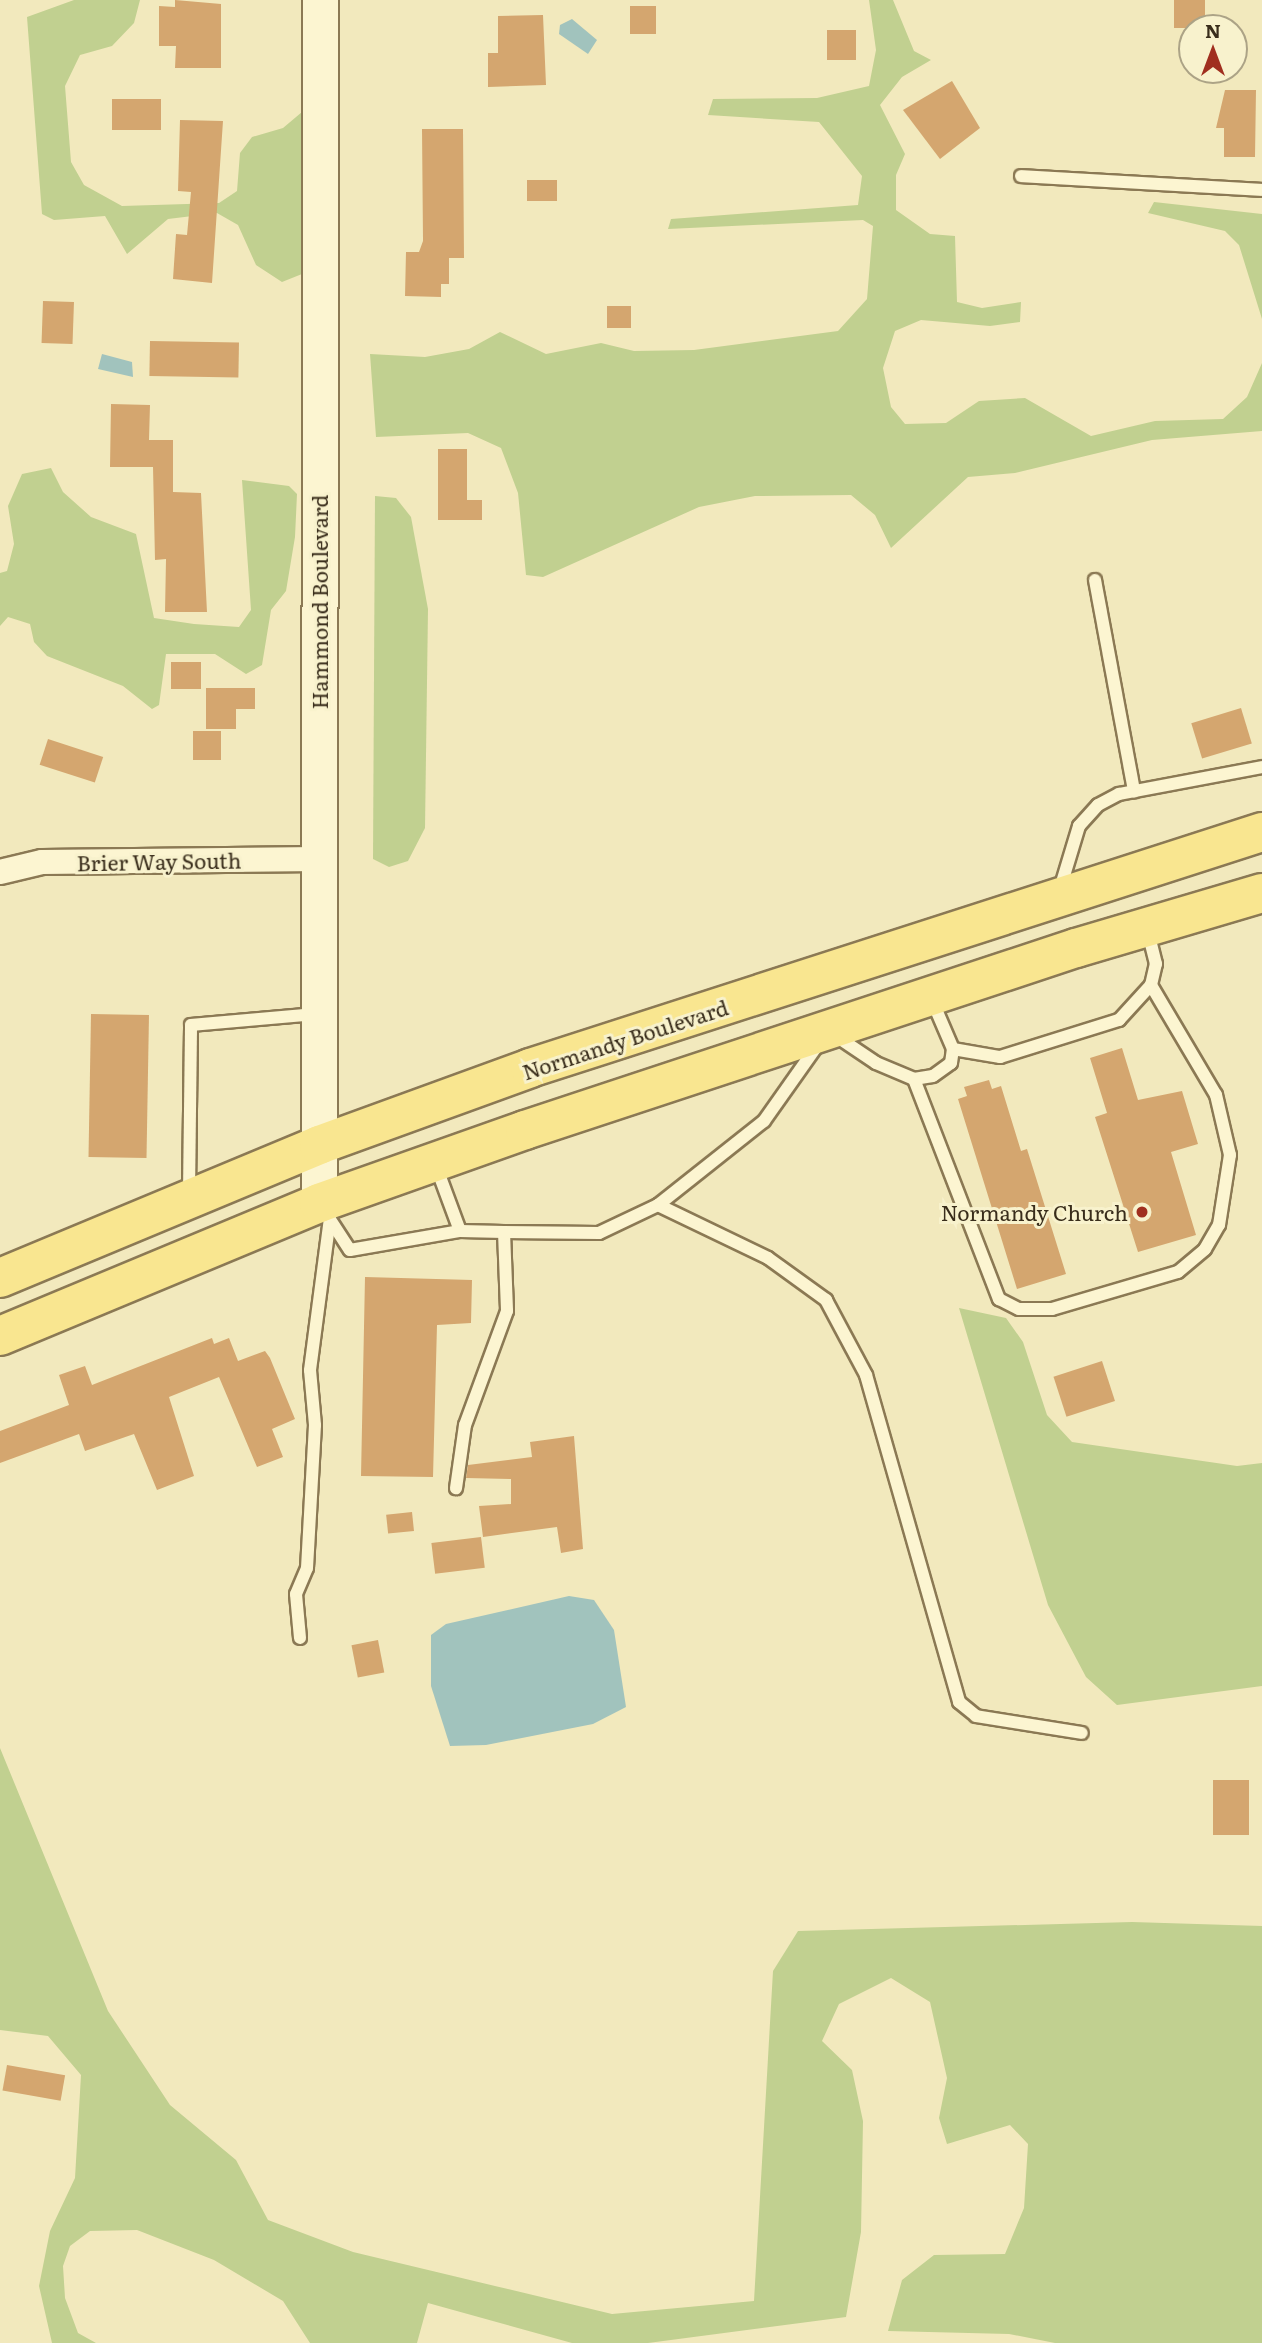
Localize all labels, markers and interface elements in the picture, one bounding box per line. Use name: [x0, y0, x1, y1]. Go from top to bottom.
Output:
north arrow: [1178, 14, 1248, 84]
text: N: [1205, 16, 1221, 44]
street label: Hammond Boulevard: [306, 495, 332, 709]
street label: Brier Way South: [77, 847, 241, 875]
street label: Normandy Boulevard: [519, 994, 731, 1084]
place label: Normandy Church: [941, 1199, 1128, 1225]
marker: Normandy Church: [1134, 1204, 1150, 1220]

